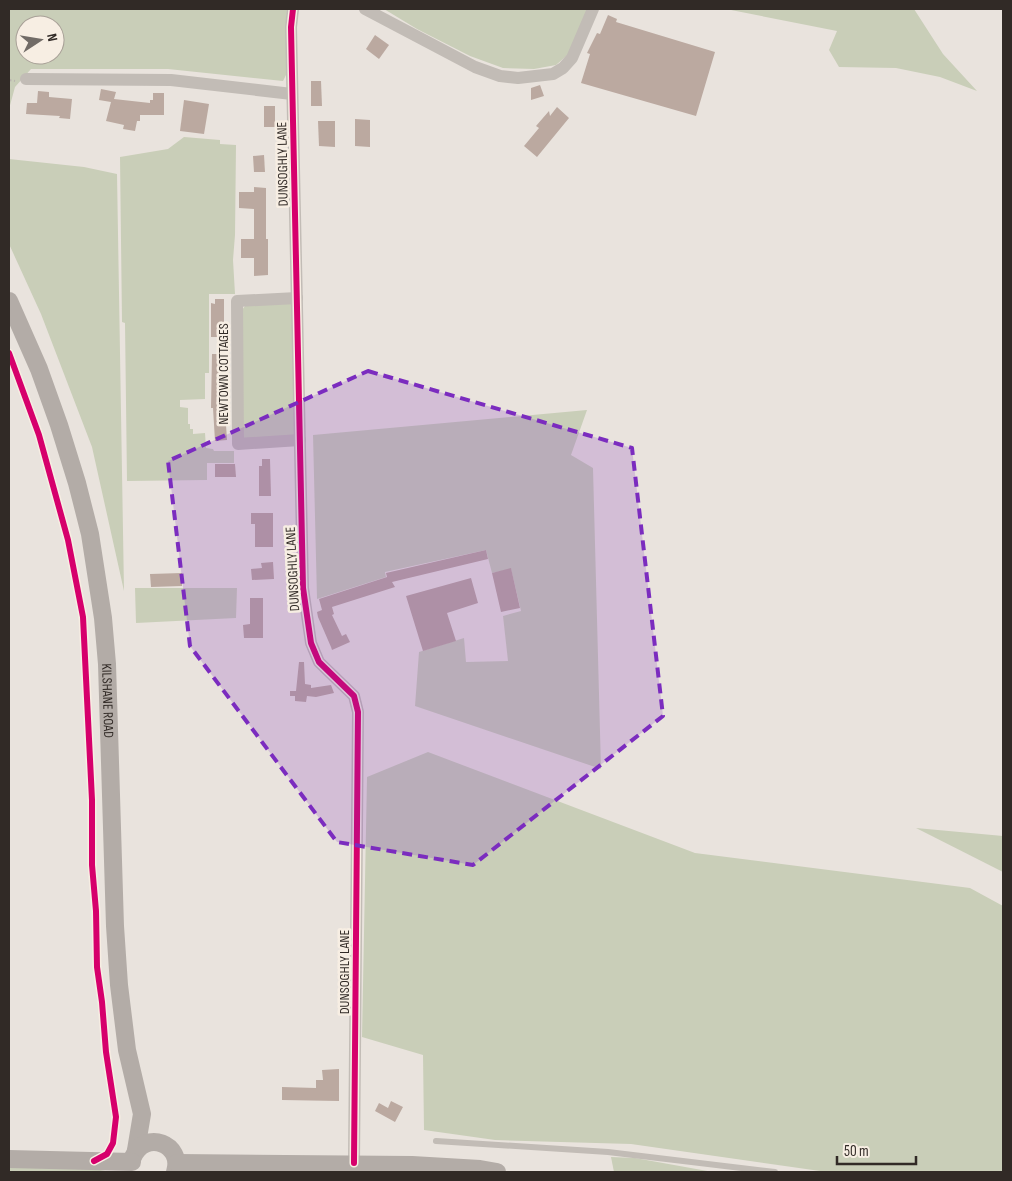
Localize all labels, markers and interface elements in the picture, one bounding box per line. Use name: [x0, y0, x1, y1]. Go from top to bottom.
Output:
north arrow: [15, 15, 65, 65]
text: N: [43, 32, 61, 43]
street label: DUNSOGHLY LANE: [273, 121, 292, 206]
street label: NEWTOWN COTTAGES: [215, 323, 232, 425]
street label: DUNSOGHLY LANE: [282, 526, 303, 612]
street label: KILSHANE ROAD: [98, 663, 117, 738]
street label: DUNSOGHLY LANE: [336, 929, 353, 1014]
scale bar: [837, 1134, 916, 1166]
text: 50 m: [844, 1142, 869, 1161]

